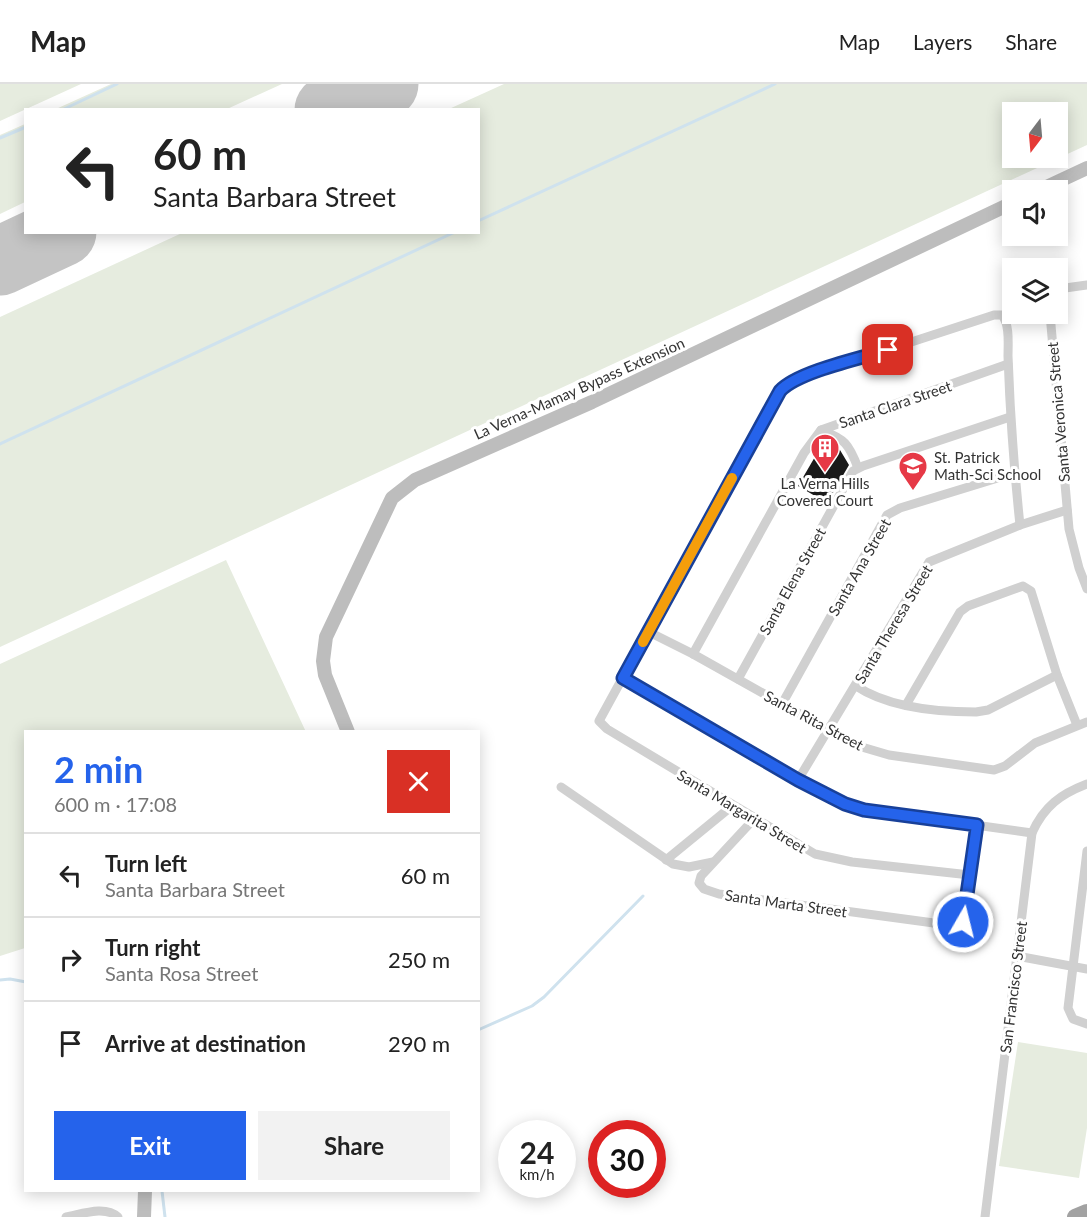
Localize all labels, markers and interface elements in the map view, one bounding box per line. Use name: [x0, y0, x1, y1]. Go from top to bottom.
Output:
text: Map: [30, 24, 86, 58]
text: Map: [839, 29, 880, 54]
text: Layers: [913, 29, 972, 54]
text: Share: [1005, 29, 1057, 54]
north arrow: [1002, 102, 1068, 168]
map controls: [1002, 102, 1068, 324]
text: 60 m: [153, 129, 247, 179]
icon: left: [54, 132, 132, 210]
text: Santa Barbara Street: [153, 180, 396, 213]
button: sound: [1002, 180, 1068, 246]
button: layers: [1002, 258, 1068, 324]
pin: [862, 324, 913, 375]
street label: La Verna-Mamay Bypass Extension: [471, 333, 687, 443]
icon: arrive: [871, 333, 904, 366]
street label: Santa Veronica Street: [1043, 341, 1073, 483]
street label: Santa Clara Street: [836, 376, 954, 432]
building icon: La Verna Hills Covered Court: [809, 432, 841, 474]
place label: St. Patrick Math-Sci School: [934, 448, 1041, 483]
school or university icon: St. Patrick Math-Sci School: [897, 450, 929, 492]
place label: La Verna Hills Covered Court: [777, 474, 874, 509]
street label: Santa Ana Street: [824, 515, 894, 619]
street label: Santa Elena Street: [755, 524, 829, 638]
street label: Santa Theresa Street: [850, 561, 936, 687]
street label: Santa Rita Street: [761, 686, 867, 754]
text: 2 min: [54, 747, 143, 791]
button: close: [387, 750, 450, 813]
street label: Santa Margarita Street: [674, 765, 810, 857]
text: 600 m · 17:08: [54, 792, 177, 816]
text: Turn left: [105, 850, 187, 877]
icon: left: [54, 859, 87, 892]
text: 60 m: [401, 862, 450, 889]
text: Santa Barbara Street: [105, 877, 285, 901]
street label: Santa Marta Street: [724, 886, 849, 921]
position arrow: [931, 890, 995, 954]
street label: San Francisco Street: [996, 919, 1030, 1054]
text: Turn right: [105, 934, 200, 961]
icon: right: [54, 943, 87, 976]
text: 250 m: [388, 946, 450, 973]
text: Santa Rosa Street: [105, 961, 259, 985]
icon: arrive: [54, 1027, 87, 1060]
text: Arrive at destination: [105, 1030, 306, 1057]
text: 290 m: [388, 1030, 450, 1057]
button: Exit: [54, 1111, 246, 1180]
button: Share: [258, 1111, 450, 1180]
speed limit sign: 30: [588, 1120, 666, 1198]
text: 24: [520, 1134, 554, 1170]
text: km/h: [519, 1165, 555, 1183]

